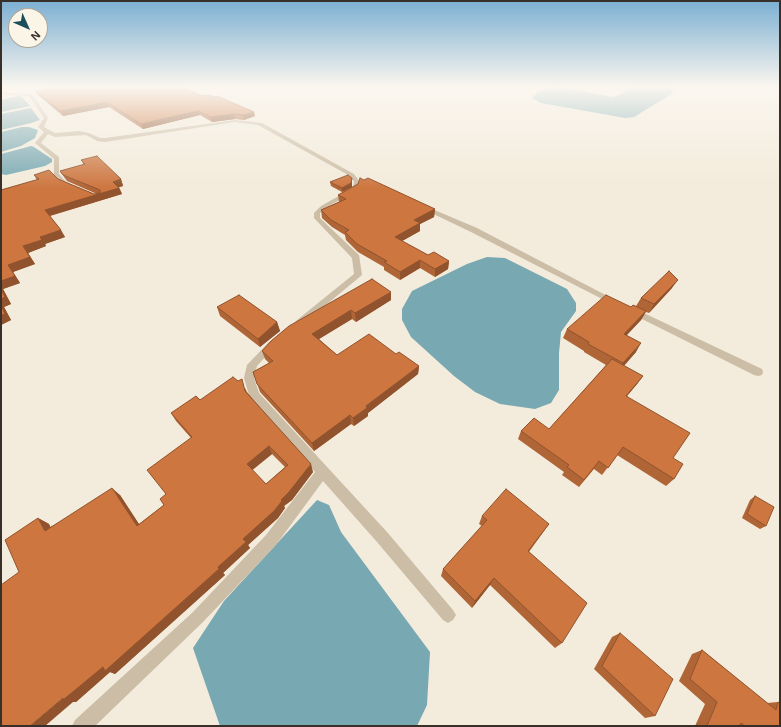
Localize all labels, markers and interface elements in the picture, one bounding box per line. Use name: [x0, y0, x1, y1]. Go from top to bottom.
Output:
north arrow: [8, 8, 48, 48]
text: N: [29, 29, 43, 43]

